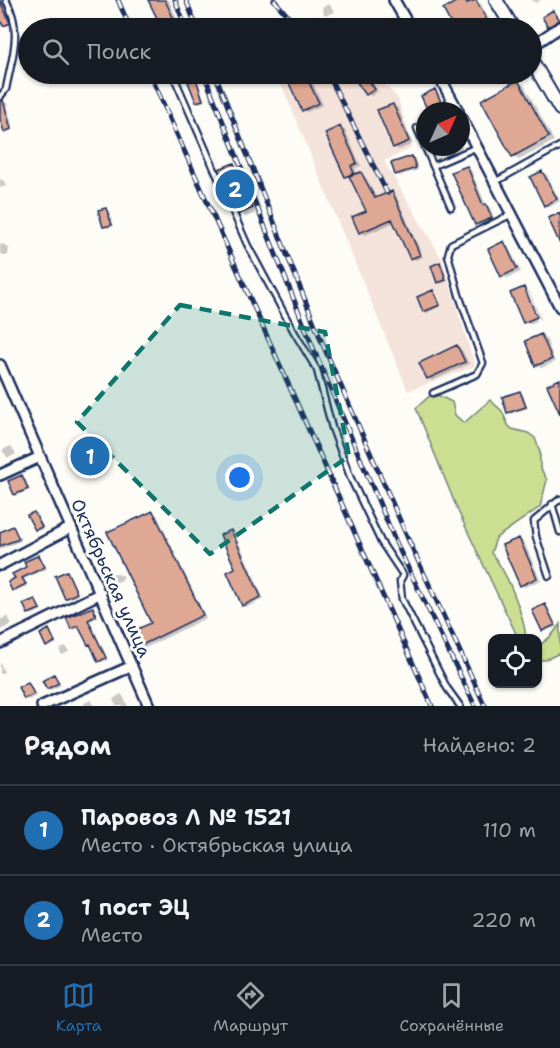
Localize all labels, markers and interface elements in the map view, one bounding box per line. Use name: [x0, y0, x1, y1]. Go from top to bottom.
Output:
search box: [18, 18, 542, 84]
icon: search: [39, 35, 72, 68]
text: Поиск: [87, 37, 151, 66]
north arrow: [416, 102, 470, 156]
pin: 2: [216, 166, 254, 212]
pin: 1: [70, 434, 110, 478]
your location: [225, 463, 254, 492]
street label: Октябрьская улица: [65, 495, 157, 661]
map controls: [488, 634, 542, 688]
button: locate: [488, 634, 542, 688]
text: Рядом: [24, 728, 111, 763]
text: Найдено: 2: [423, 732, 536, 758]
text: Паровоз Л № 1521: [81, 803, 291, 832]
text: 1: [39, 817, 48, 843]
text: 110 m: [482, 817, 536, 843]
text: Место · Октябрьская улица: [81, 832, 353, 858]
text: 1 пост ЭЦ: [81, 893, 189, 922]
text: 2: [37, 907, 51, 933]
text: 220 m: [472, 907, 536, 933]
text: Место: [81, 922, 143, 948]
tab: Карта: [56, 979, 102, 1036]
tab: Маршрут: [213, 979, 288, 1036]
tab: Сохранённые: [400, 979, 504, 1036]

